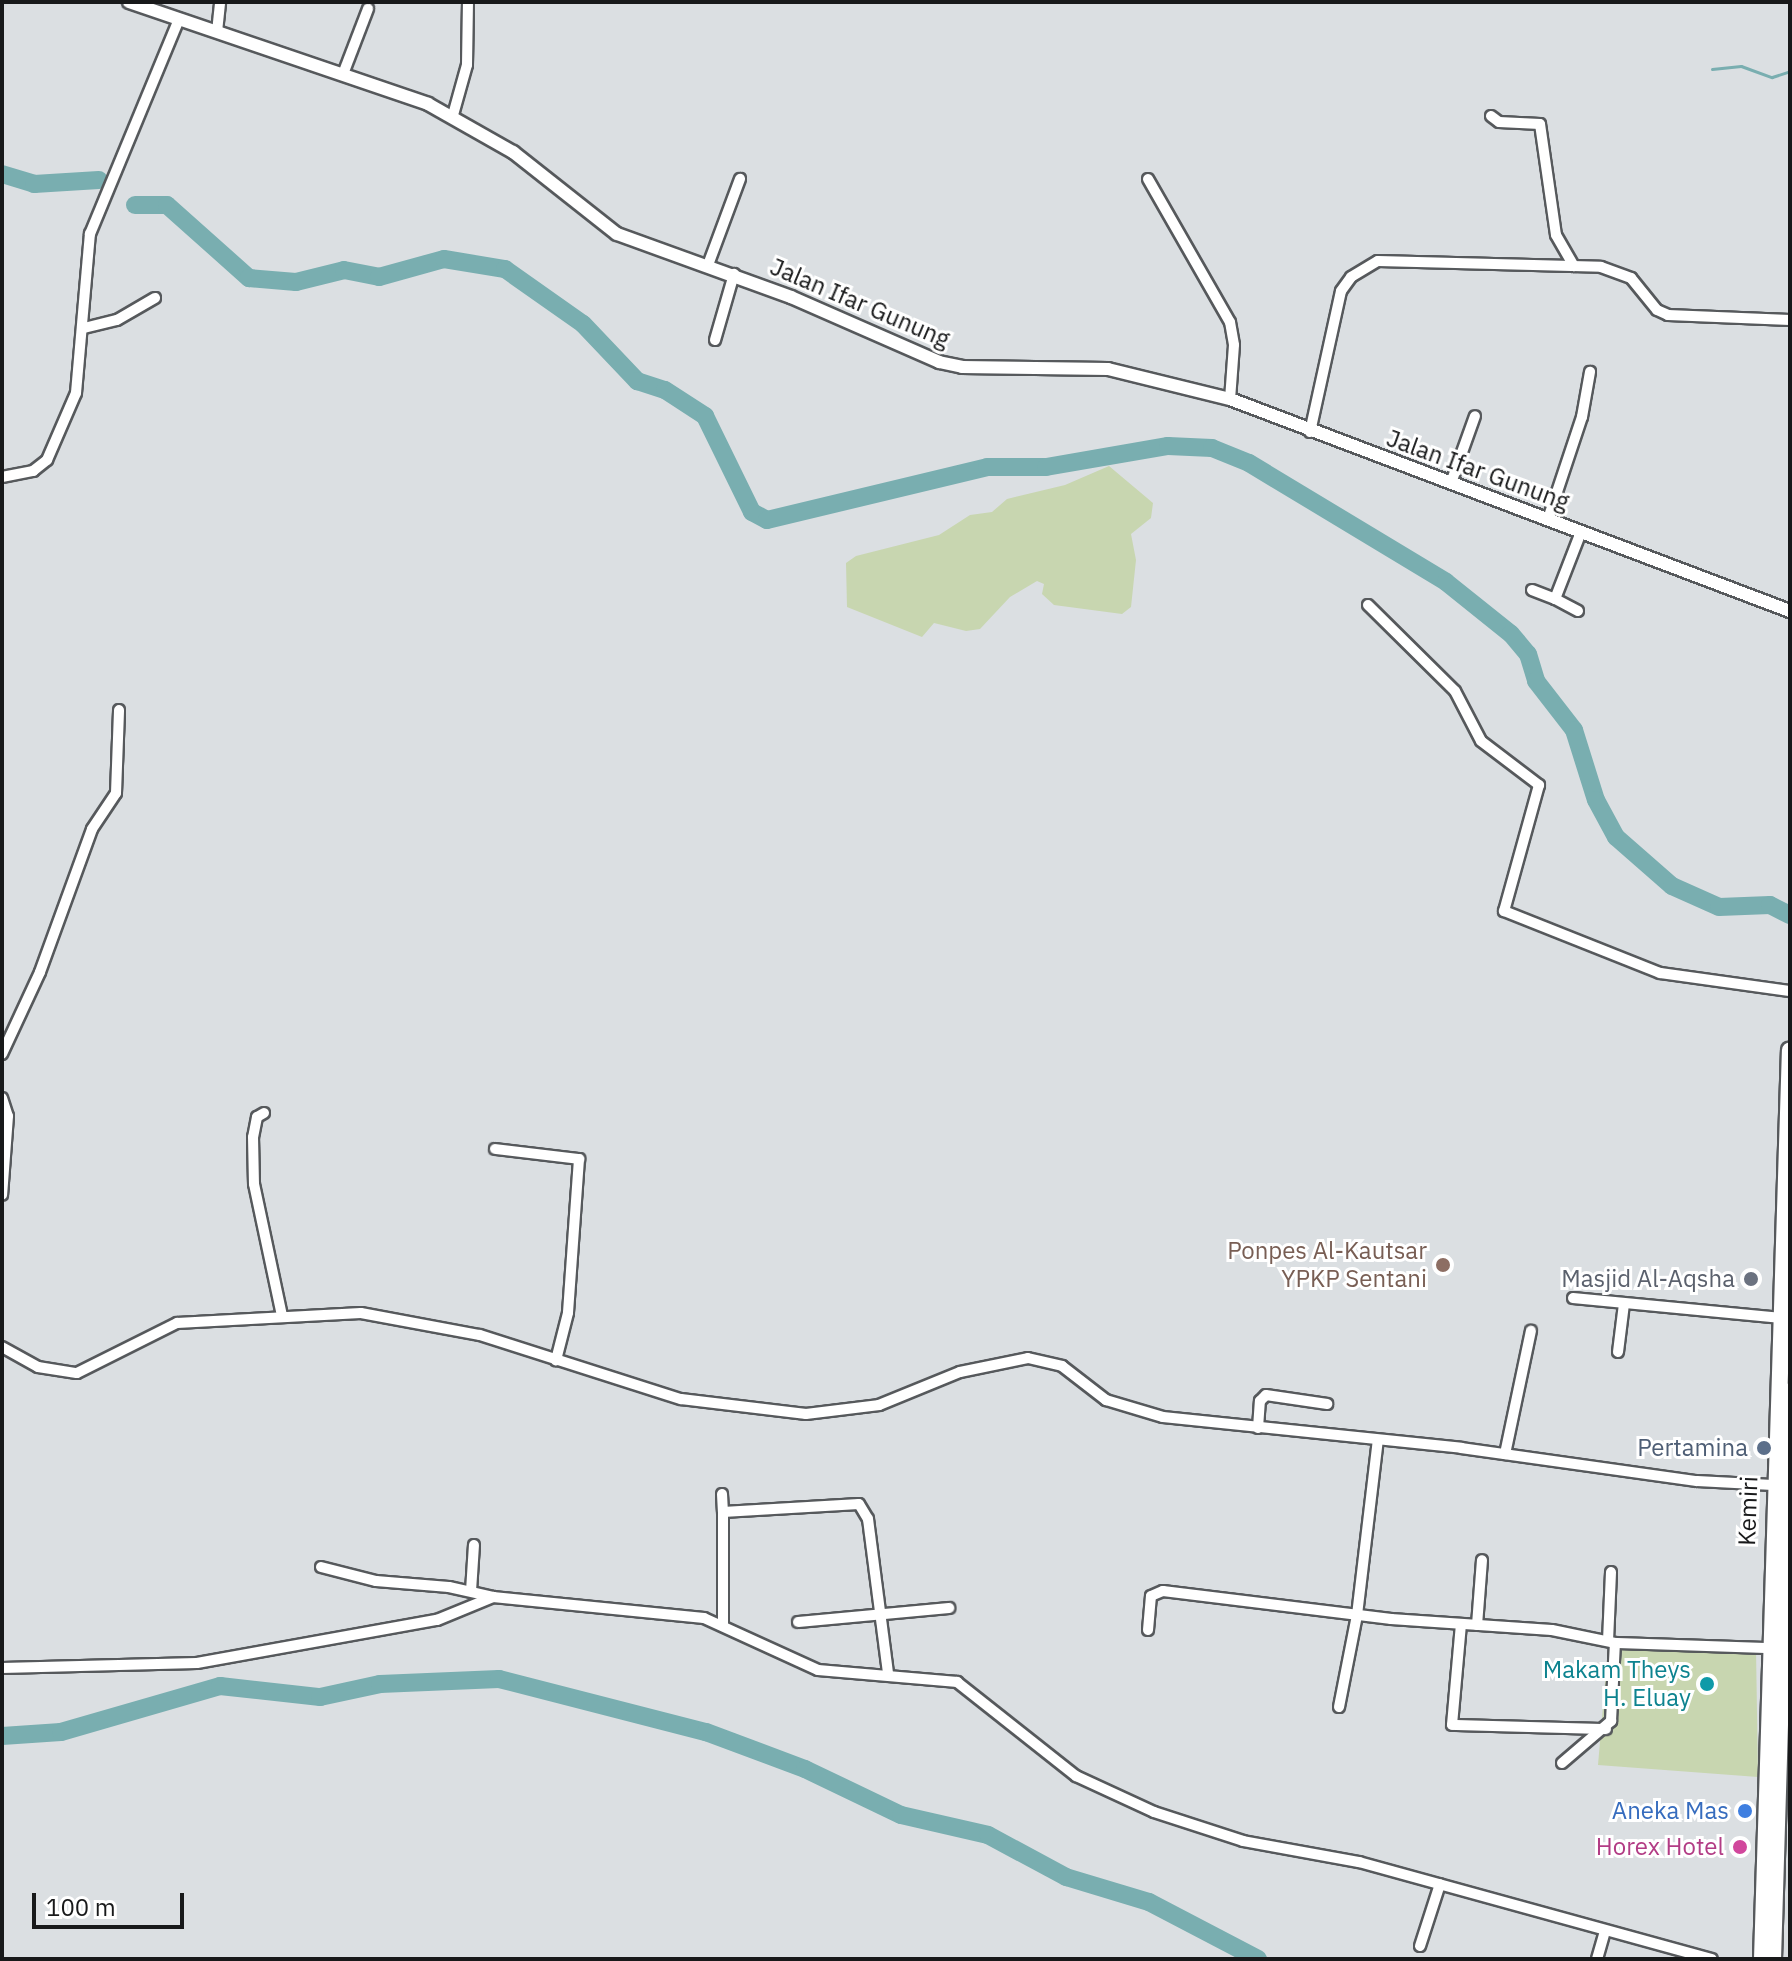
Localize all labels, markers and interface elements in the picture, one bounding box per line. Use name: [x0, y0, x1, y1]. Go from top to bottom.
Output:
street label: Jalan Ifar Gunung: [766, 252, 954, 354]
street label: Jalan Ifar Gunung: [1383, 424, 1573, 516]
place label: Ponpes Al-Kautsar YPKP Sentani: [1227, 1237, 1427, 1293]
marker: Ponpes Al-Kautsar YPKP Sentani: [1434, 1256, 1452, 1274]
place label: Masjid Al-Aqsha: [1561, 1265, 1735, 1293]
marker: Masjid Al-Aqsha: [1742, 1270, 1760, 1288]
place label: Pertamina: [1637, 1434, 1748, 1462]
marker: Pertamina: [1755, 1439, 1773, 1457]
street label: Kemiri: [1732, 1476, 1764, 1546]
place label: Makam Theys H. Eluay: [1543, 1656, 1691, 1712]
marker: Makam Theys H. Eluay: [1698, 1675, 1716, 1693]
place label: Aneka Mas: [1612, 1797, 1729, 1825]
marker: Aneka Mas: [1736, 1802, 1754, 1820]
place label: Horex Hotel: [1596, 1833, 1724, 1861]
marker: Horex Hotel: [1731, 1838, 1749, 1856]
scale bar: [36, 1877, 188, 1927]
text: 100 m: [46, 1891, 116, 1923]

